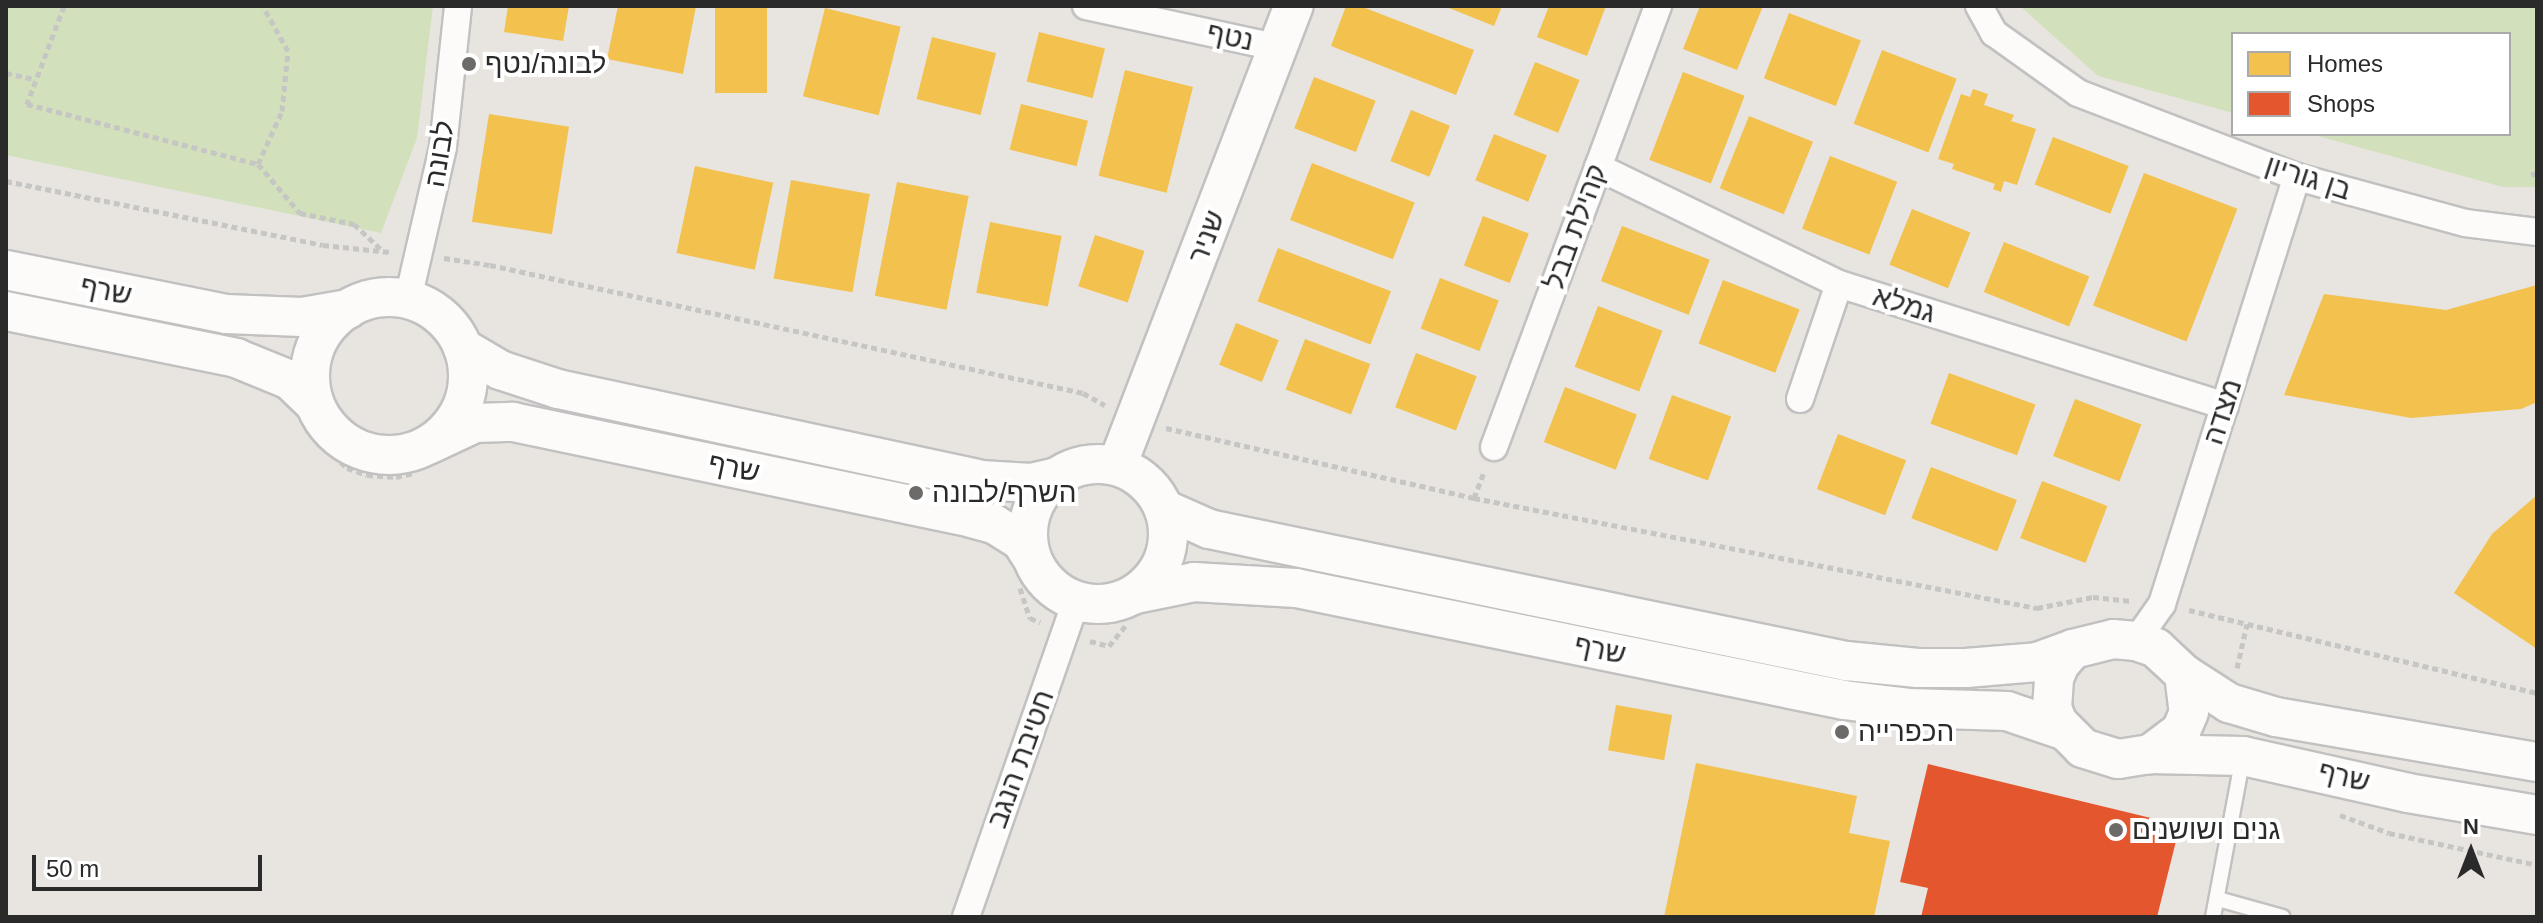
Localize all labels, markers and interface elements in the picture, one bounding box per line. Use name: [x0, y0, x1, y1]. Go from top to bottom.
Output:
street label: נטף: [1204, 16, 1256, 58]
legend: [2231, 32, 2511, 136]
place label: לבונה/נטף: [485, 47, 606, 81]
text: Homes: [2307, 50, 2383, 77]
marker: לבונה/נטף: [460, 55, 478, 73]
text: Shops: [2307, 90, 2375, 117]
street label: לבונה: [418, 118, 462, 190]
street label: בן גוריון: [2261, 148, 2355, 208]
street label: קהילת בבל: [1538, 160, 1614, 294]
street label: שניר: [1182, 206, 1232, 268]
street label: שרף: [77, 269, 135, 313]
street label: גמלא: [1869, 280, 1939, 330]
street label: מצדה: [2197, 375, 2249, 449]
street label: שרף: [705, 446, 763, 490]
place label: השרף/לבונה: [932, 476, 1076, 510]
marker: השרף/לבונה: [907, 484, 925, 502]
street label: שרף: [1571, 628, 1629, 672]
street label: חטיבת הנגב: [980, 685, 1062, 833]
place label: הכפרייה: [1858, 715, 1954, 749]
marker: הכפרייה: [1833, 723, 1851, 741]
street label: שרף: [2315, 754, 2373, 800]
north arrow: [2431, 811, 2511, 891]
place label: גנים ושושנים: [2132, 813, 2280, 847]
text: N: [2463, 814, 2479, 839]
marker: גנים ושושנים: [2107, 821, 2125, 839]
scale bar: [36, 839, 266, 889]
text: 50 m: [46, 855, 99, 882]

